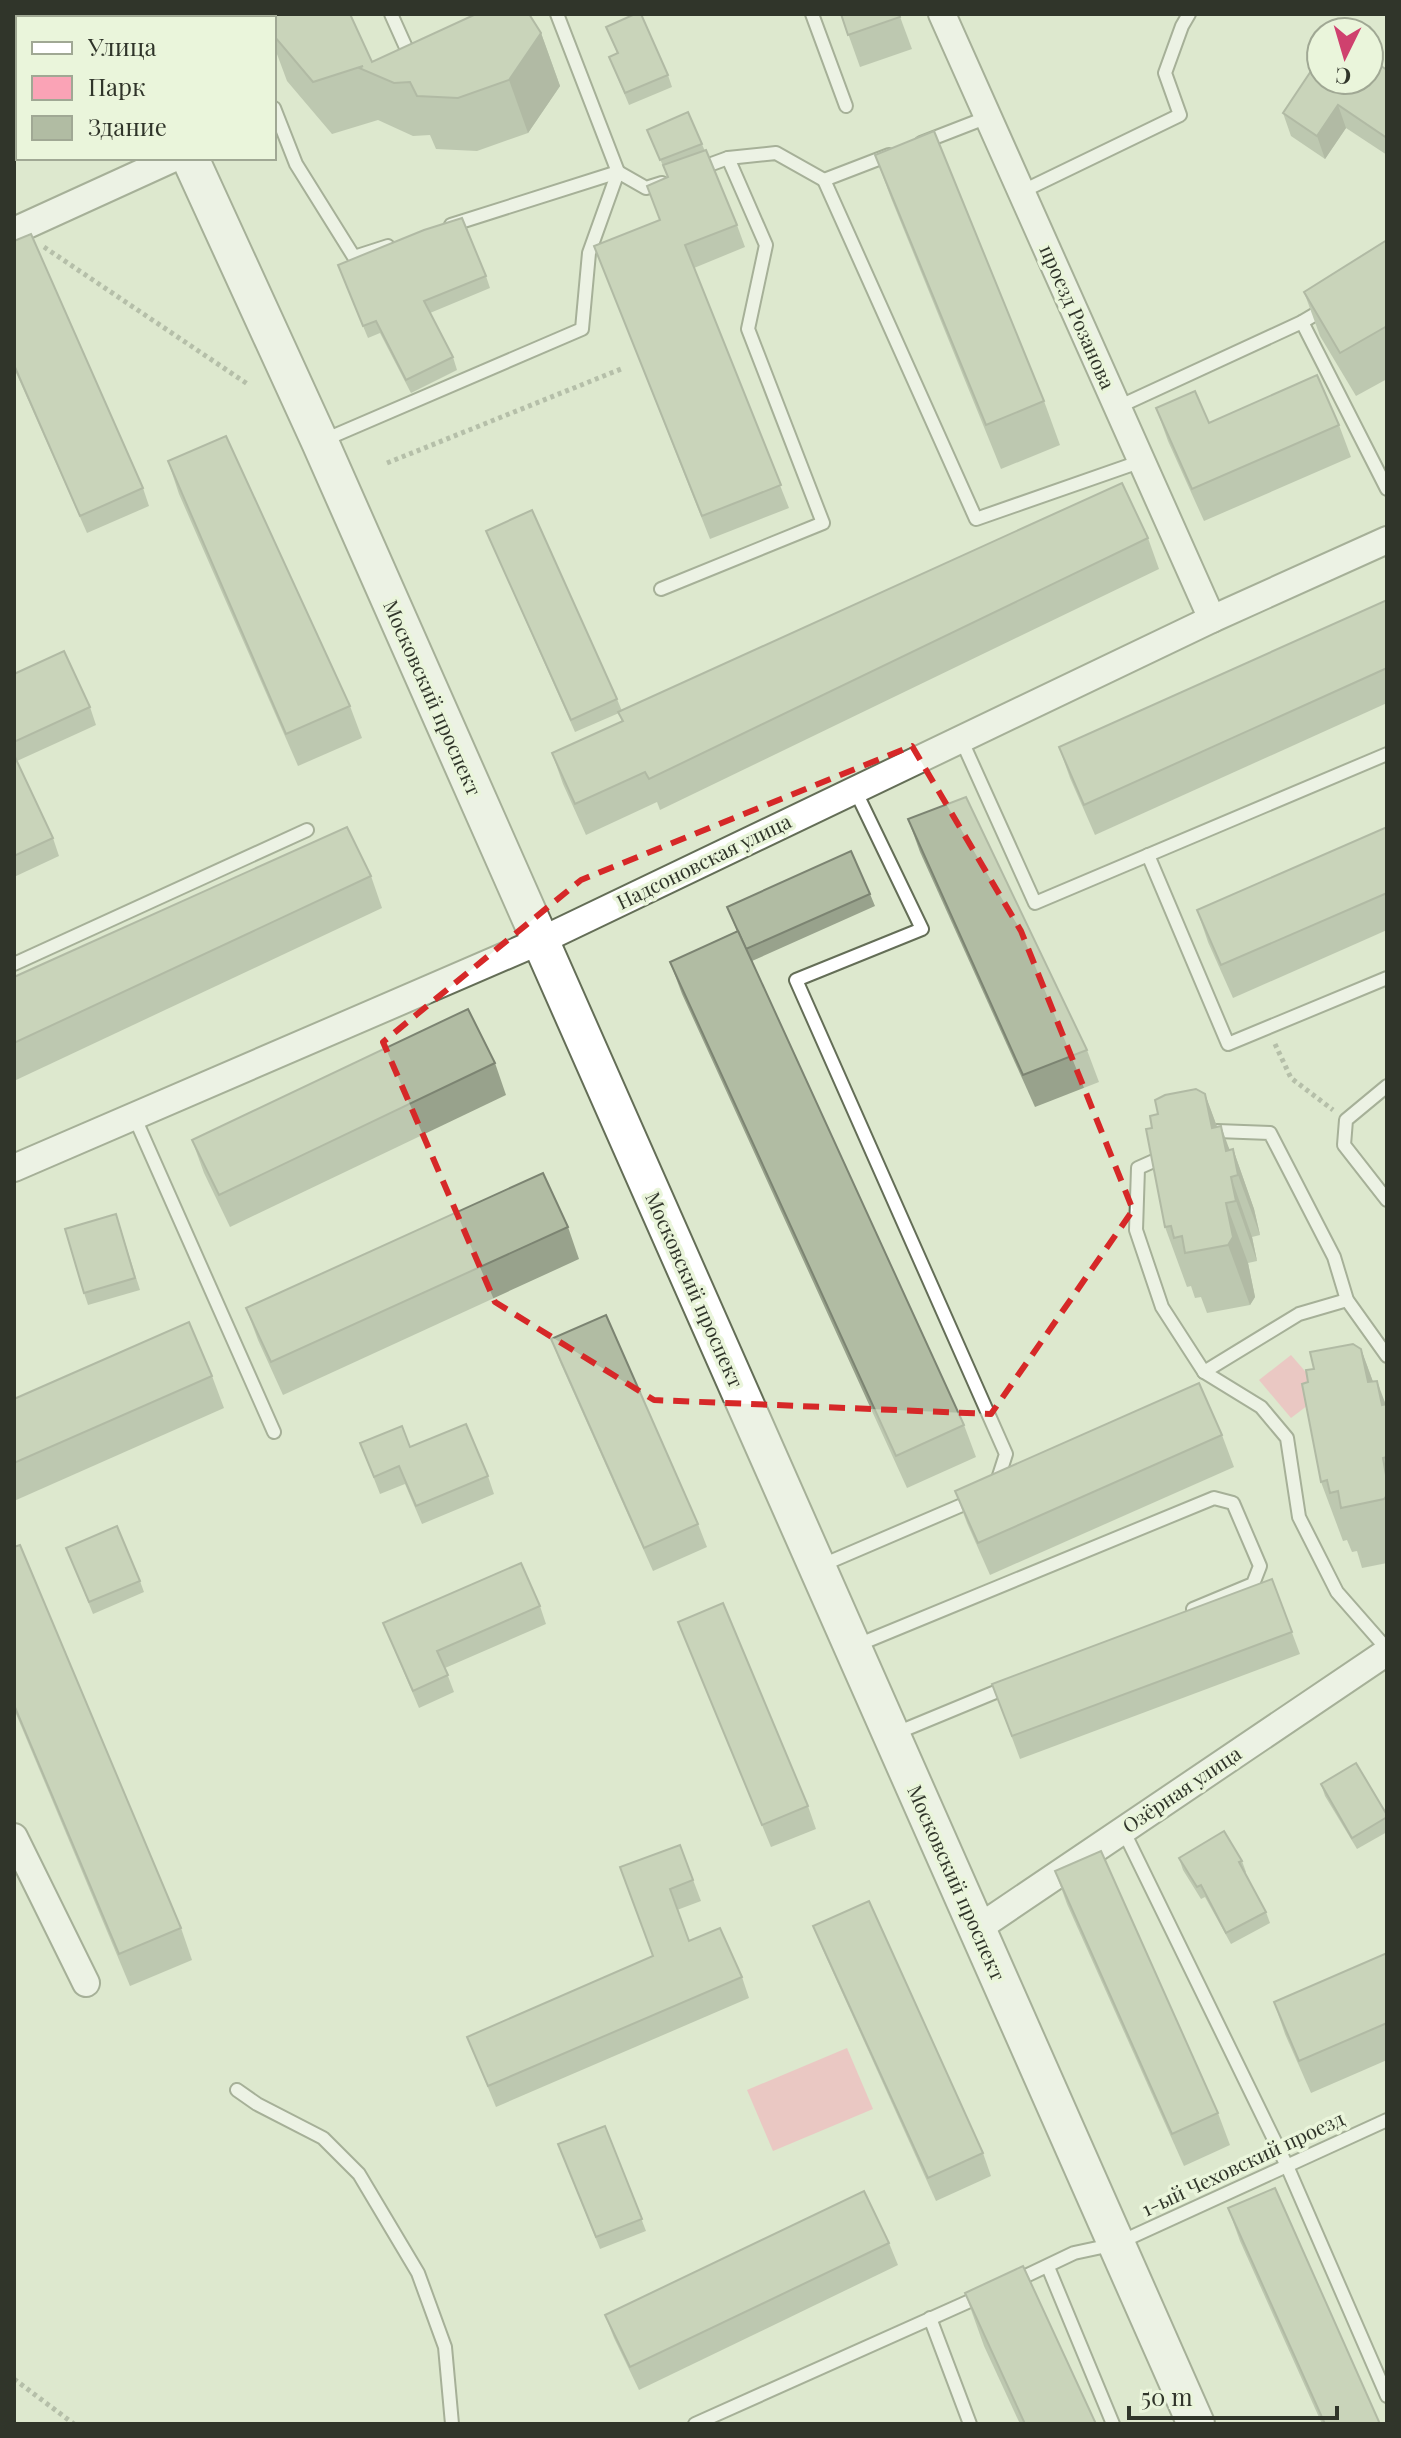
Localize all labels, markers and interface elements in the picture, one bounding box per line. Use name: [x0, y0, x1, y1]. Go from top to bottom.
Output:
legend: [16, 16, 276, 160]
north arrow: [1305, 16, 1385, 96]
text: Улица: [87, 30, 157, 62]
text: С: [1334, 61, 1352, 93]
text: Парк: [88, 70, 146, 102]
text: Здание: [88, 110, 167, 142]
street label: проезд Розанова: [1034, 240, 1122, 393]
street label: Московский проспект: [378, 595, 489, 799]
street label: Надсоновская улица: [612, 807, 795, 915]
street label: Московский проспект: [640, 1187, 751, 1391]
street label: Озёрная улица: [1116, 1739, 1246, 1838]
street label: Московский проспект: [902, 1780, 1013, 1984]
street label: 1-ый Чеховский проезд: [1137, 2104, 1348, 2221]
scale bar: [1129, 2370, 1337, 2420]
text: 50 m: [1141, 2380, 1193, 2412]

